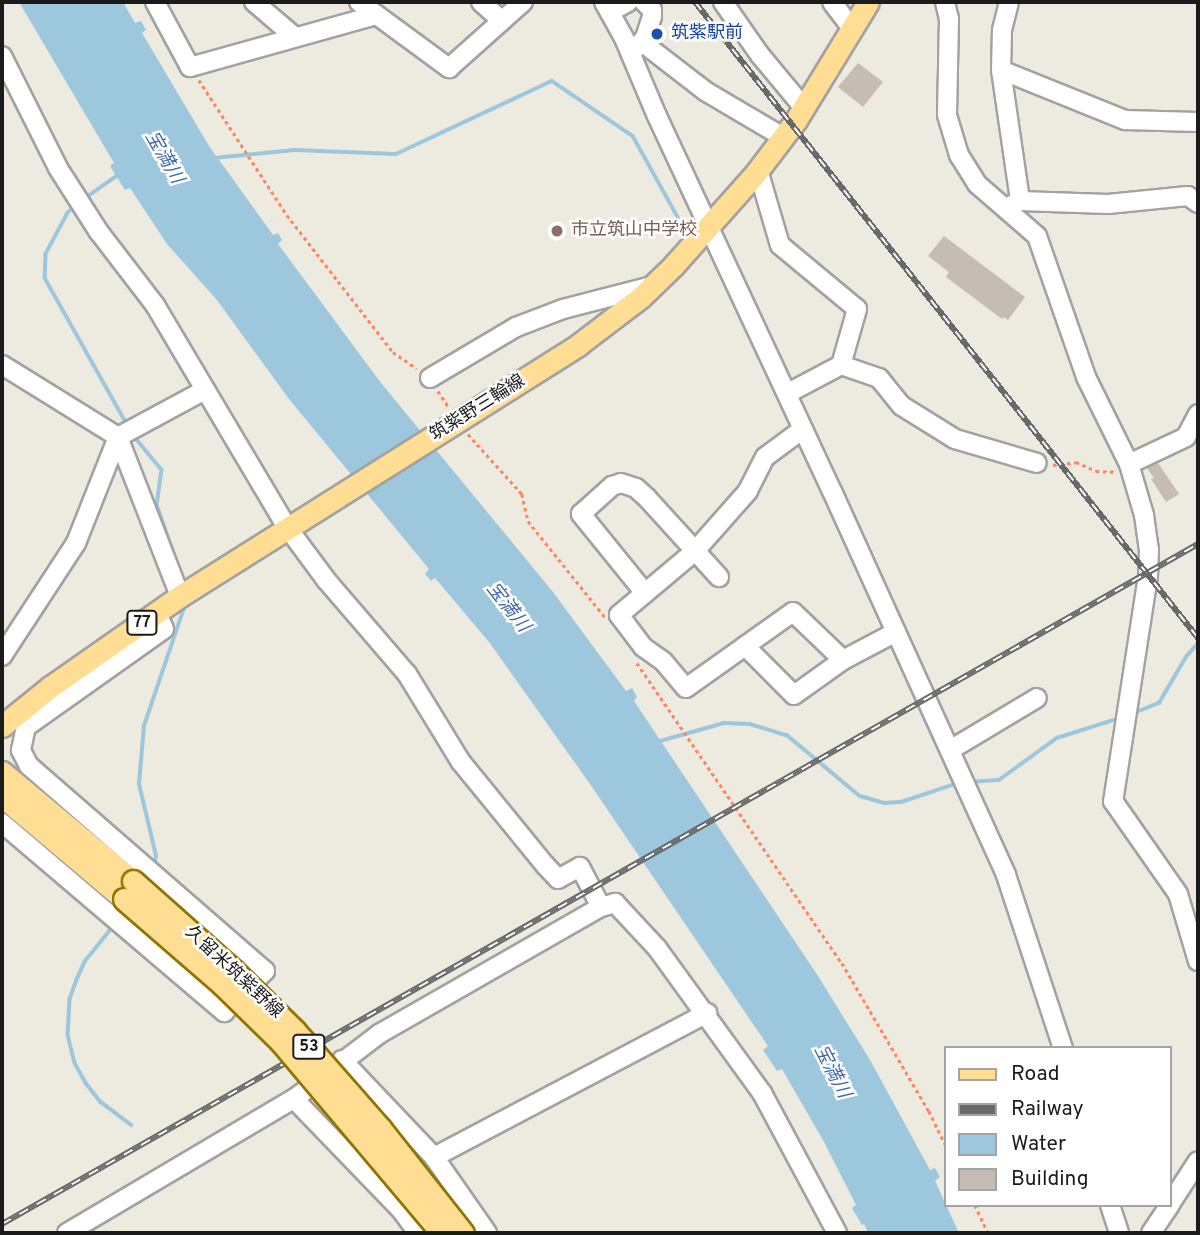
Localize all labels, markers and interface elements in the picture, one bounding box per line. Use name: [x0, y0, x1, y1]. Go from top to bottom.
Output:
place label: 筑紫駅前: [671, 23, 743, 45]
marker: 筑紫駅前: [649, 26, 665, 42]
water label: 宝満川: [139, 128, 187, 188]
place label: 市立筑山中学校: [571, 220, 697, 242]
marker: 市立筑山中学校: [549, 223, 565, 239]
street label: 筑紫野三輪線: [426, 371, 530, 447]
water label: 宝満川: [480, 579, 534, 637]
road number: 77: [126, 610, 158, 636]
street label: 久留米筑紫野線: [180, 922, 286, 1024]
road number: 53: [292, 1035, 326, 1060]
water label: 宝満川: [808, 1041, 854, 1103]
legend: [944, 1046, 1172, 1207]
text: Road: [1011, 1061, 1060, 1088]
text: Railway: [1011, 1096, 1084, 1123]
text: Water: [1011, 1131, 1066, 1158]
text: Building: [1011, 1166, 1089, 1193]

